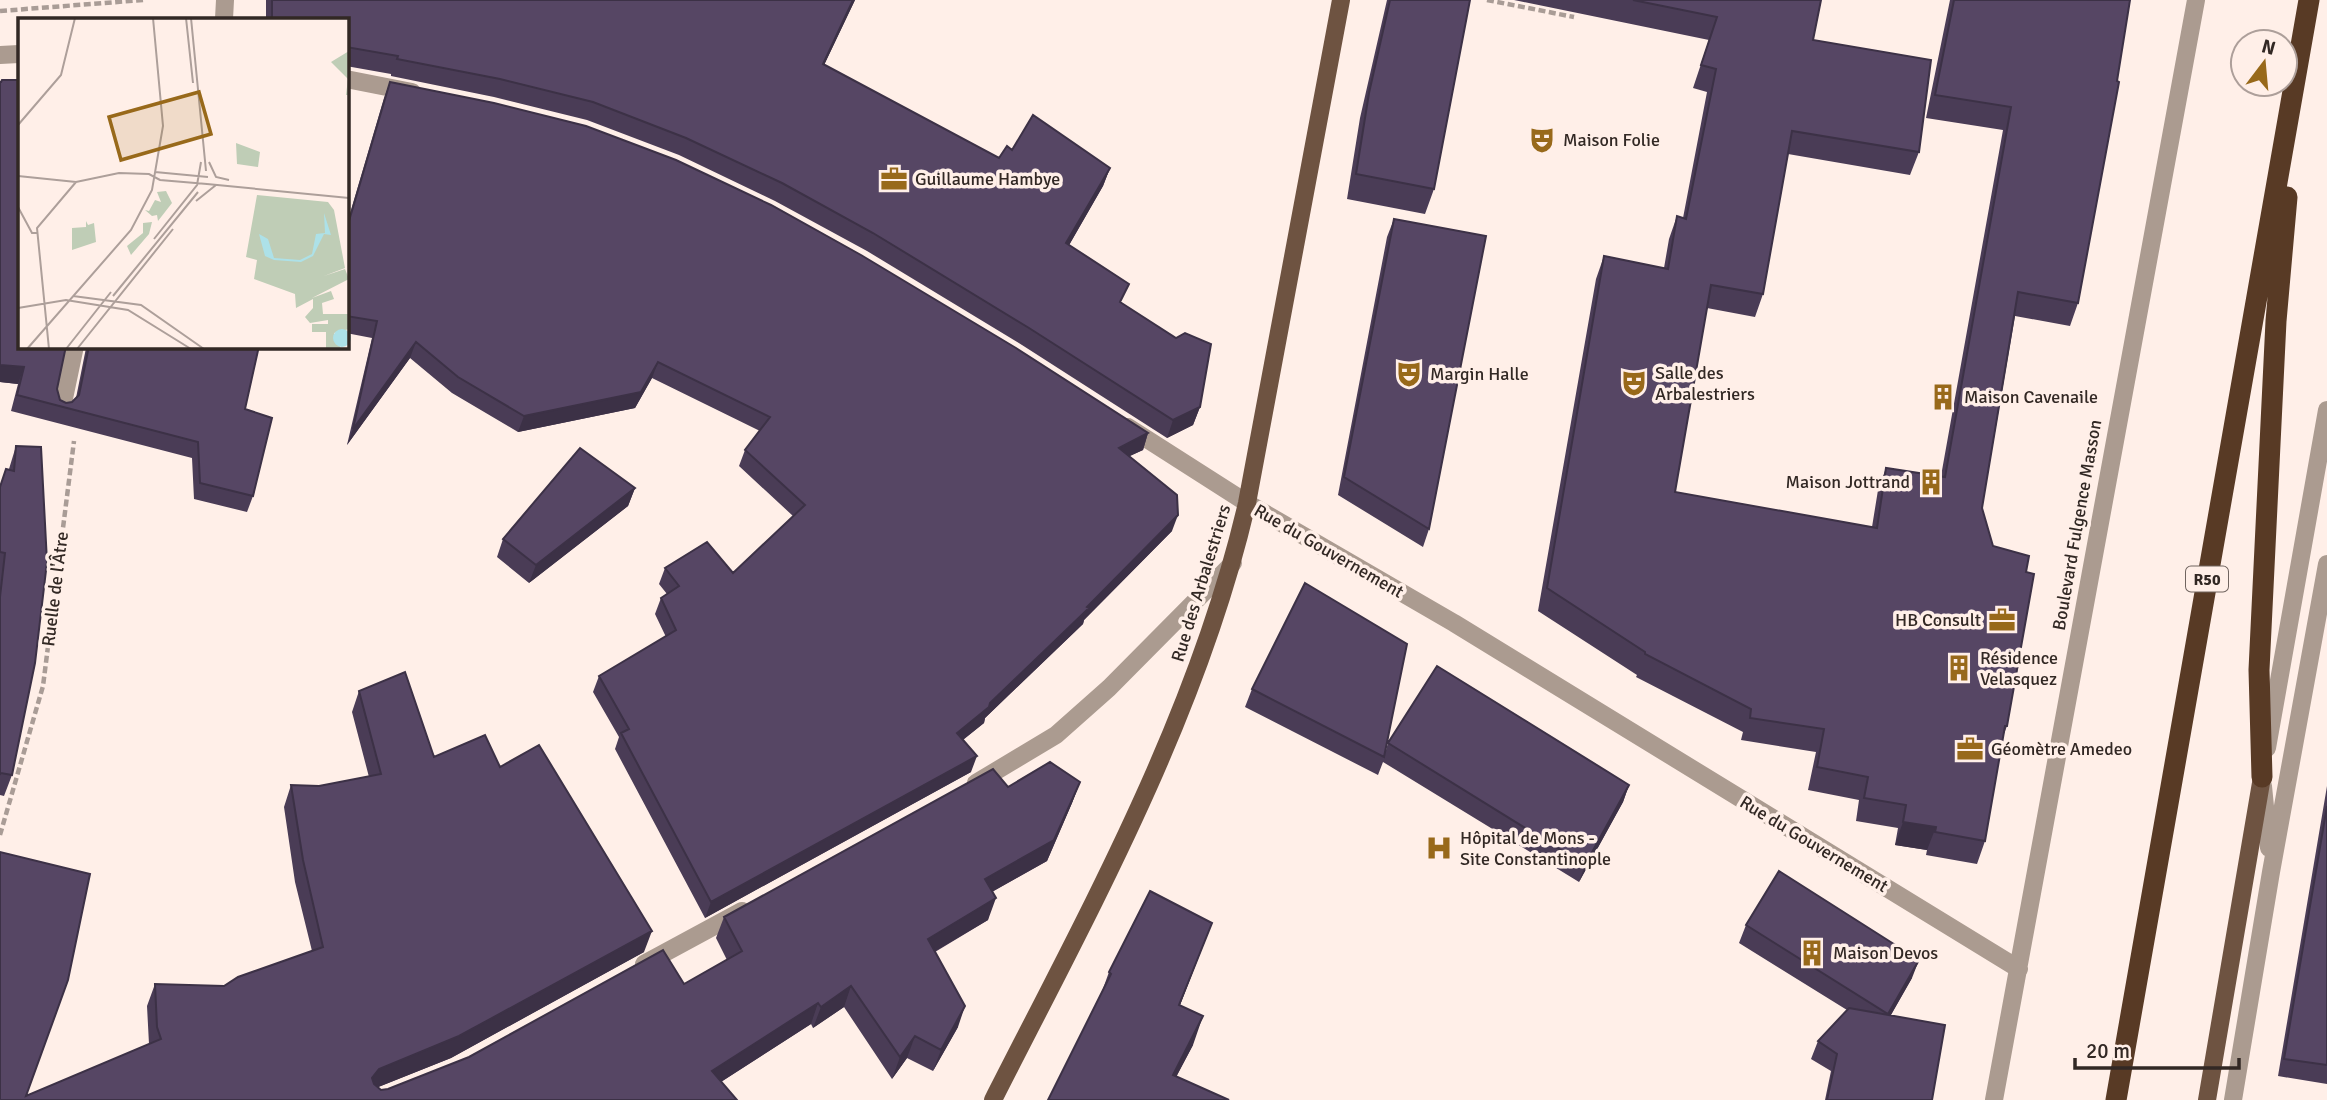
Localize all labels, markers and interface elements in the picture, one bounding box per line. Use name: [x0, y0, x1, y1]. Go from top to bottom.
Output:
inset map: [18, 18, 348, 348]
north arrow: [2229, 28, 2299, 98]
text: N: [2259, 34, 2278, 61]
theatre icon: Maison Folie: [1527, 125, 1557, 155]
place label: Maison Folie: [1563, 129, 1660, 151]
office icon: Guillaume Hambye: [879, 164, 909, 194]
place label: Guillaume Hambye: [915, 168, 1060, 190]
theatre icon: Margin Halle: [1394, 359, 1424, 389]
place label: Salle des Arbalestriers: [1655, 362, 1755, 405]
place label: Margin Halle: [1430, 363, 1529, 385]
theatre icon: Salle des Arbalestriers: [1619, 368, 1649, 398]
building icon: Maison Cavenaile: [1928, 382, 1958, 412]
place label: Maison Cavenaile: [1964, 386, 2098, 408]
street label: Boulevard Fulgence Masson: [2048, 418, 2106, 632]
building icon: Maison Jottrand: [1916, 467, 1946, 497]
place label: Maison Jottrand: [1786, 471, 1910, 493]
street label: Rue du Gouvernement: [1250, 499, 1408, 603]
street label: Rue des Arbalestriers: [1167, 502, 1235, 664]
street label: Ruelle de l'Âtre: [37, 530, 73, 648]
road number: R50: [2186, 566, 2228, 592]
office icon: HB Consult: [1987, 605, 2017, 635]
place label: HB Consult: [1895, 609, 1981, 631]
place label: Résidence Velasquez: [1980, 647, 2058, 690]
building icon: Résidence Velasquez: [1944, 653, 1974, 683]
office icon: Géomètre Amedeo: [1955, 734, 1985, 764]
place label: Géomètre Amedeo: [1991, 738, 2132, 760]
street label: Rue du Gouvernement: [1736, 791, 1892, 897]
place label: Hôpital de Mons - Site Constantinople: [1460, 827, 1611, 870]
hospital icon: Hôpital de Mons - Site Constantinople: [1424, 833, 1454, 863]
building icon: Maison Devos: [1797, 938, 1827, 968]
place label: Maison Devos: [1833, 942, 1938, 964]
scale bar: [2075, 1026, 2240, 1070]
text: 20 m: [2086, 1038, 2130, 1064]

